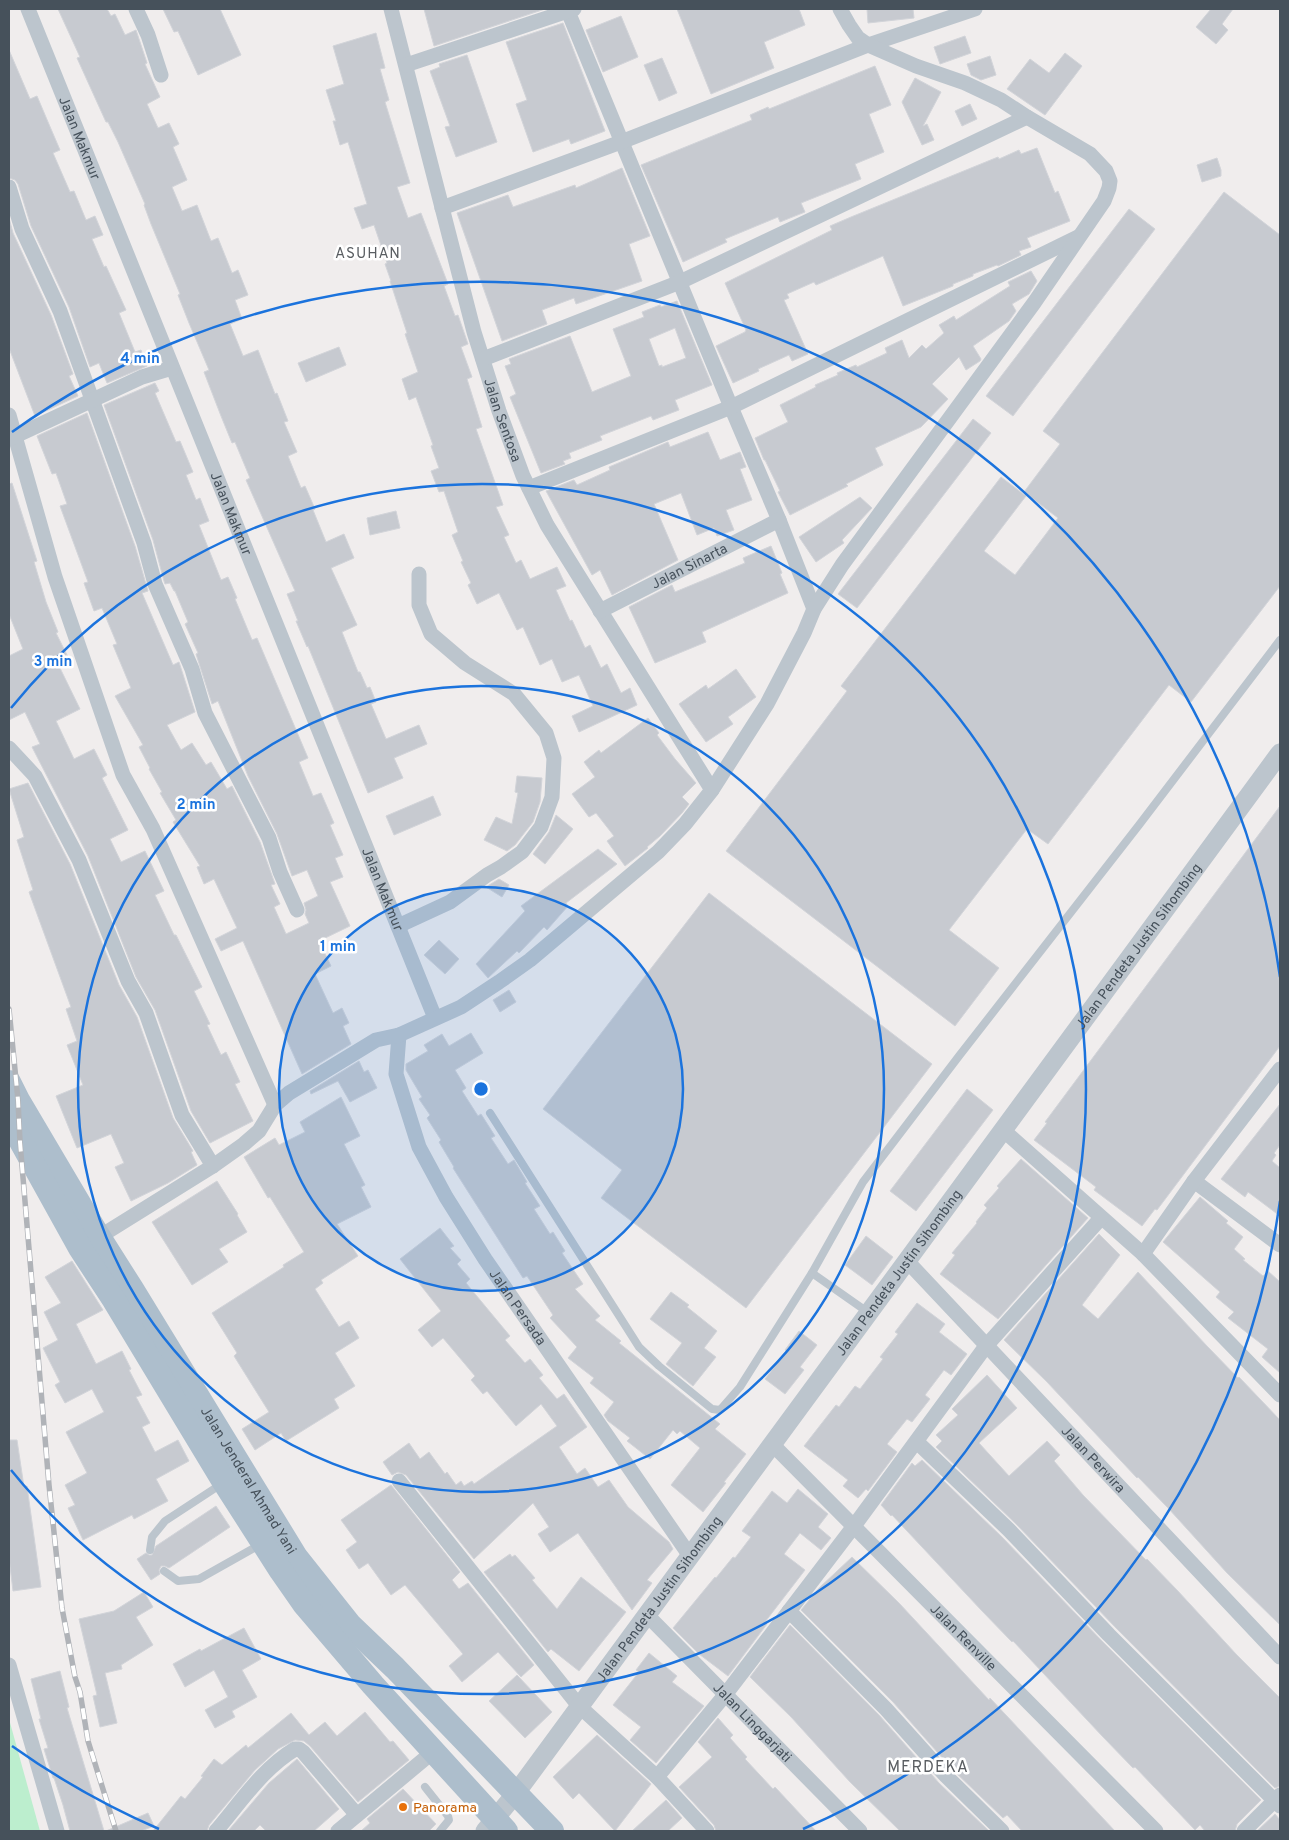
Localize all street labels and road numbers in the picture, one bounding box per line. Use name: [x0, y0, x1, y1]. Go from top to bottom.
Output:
street label: Jalan Makmur: [54, 94, 103, 183]
street label: Jalan Sentosa: [479, 376, 524, 465]
street label: Jalan Makmur: [206, 470, 255, 559]
street label: Jalan Sinarta: [649, 541, 731, 593]
street label: Jalan Makmur: [357, 845, 406, 934]
street label: Jalan Pendeta Justin Sihombing: [1073, 860, 1206, 1033]
street label: Jalan Pendeta Justin Sihombing: [833, 1187, 966, 1360]
street label: Jalan Persada: [485, 1267, 549, 1349]
street label: Jalan Jenderal Ahmad Yani: [196, 1404, 299, 1558]
street label: Jalan Perwira: [1057, 1423, 1128, 1497]
street label: Jalan Pendeta Justin Sihombing: [593, 1513, 727, 1686]
street label: Jalan Renville: [926, 1601, 999, 1675]
street label: Jalan Linggarjati: [709, 1680, 795, 1767]

